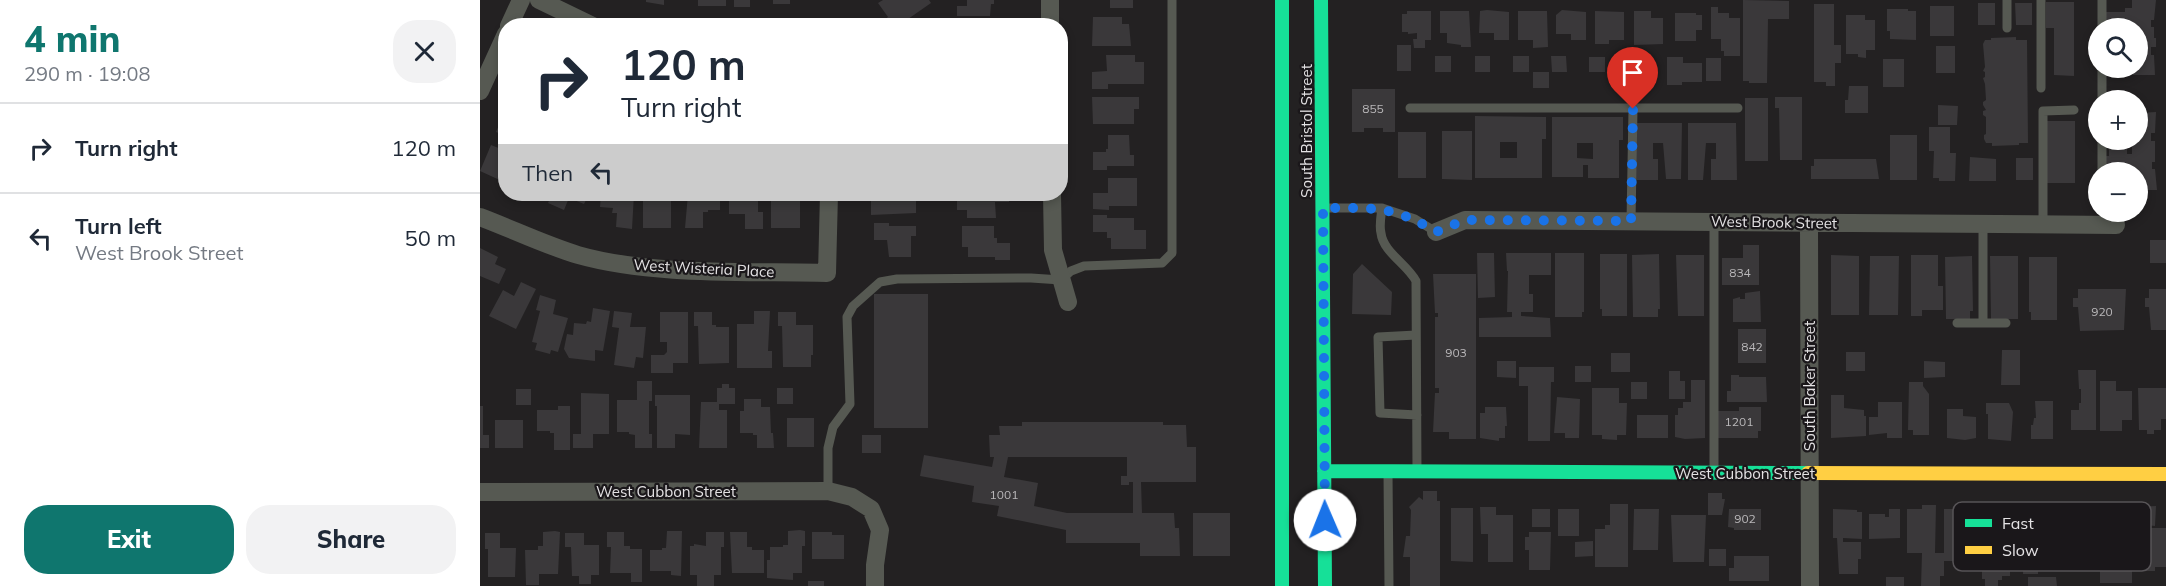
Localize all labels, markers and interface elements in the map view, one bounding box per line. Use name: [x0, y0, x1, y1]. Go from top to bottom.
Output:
text: 4 min: [24, 16, 120, 61]
map controls: [2088, 18, 2148, 222]
button: search: [2088, 18, 2148, 78]
button: close: [393, 20, 456, 83]
text: 120 m: [621, 38, 746, 91]
icon: right: [522, 42, 600, 120]
pin: [1607, 47, 1658, 109]
icon: arrive: [1616, 56, 1649, 89]
text: 290 m · 19:08: [24, 61, 150, 86]
street label: South Bristol Street: [1297, 64, 1316, 198]
text: Turn right: [621, 90, 741, 124]
button: +: [2088, 90, 2148, 150]
house number: 855: [1362, 101, 1384, 116]
icon: right: [24, 132, 57, 165]
text: Turn right: [75, 134, 178, 162]
text: 120 m: [391, 134, 456, 162]
icon: left: [585, 156, 618, 189]
text: Then: [522, 159, 573, 187]
button: −: [2088, 162, 2148, 222]
street label: West Brook Street: [1711, 211, 1837, 233]
text: Turn left: [75, 212, 162, 240]
icon: left: [24, 222, 57, 255]
text: 50 m: [405, 224, 456, 252]
text: West Brook Street: [75, 240, 243, 265]
street label: West Wisteria Place: [633, 255, 775, 281]
house number: 834: [1729, 265, 1751, 280]
house number: 920: [2091, 304, 2113, 319]
street label: South Baker Street: [1800, 321, 1819, 451]
house number: 842: [1741, 339, 1763, 354]
house number: 903: [1445, 345, 1467, 360]
house number: 1201: [1725, 414, 1753, 429]
street label: West Cubbon Street: [1675, 464, 1815, 483]
street label: West Cubbon Street: [596, 482, 736, 501]
house number: 1001: [990, 487, 1018, 502]
position arrow: [1293, 488, 1357, 552]
legend: [1953, 502, 2151, 571]
button: Exit: [24, 505, 234, 574]
button: Share: [246, 505, 456, 574]
house number: 902: [1734, 511, 1756, 526]
text: Fast: [2002, 513, 2034, 533]
text: Slow: [2002, 540, 2039, 560]

